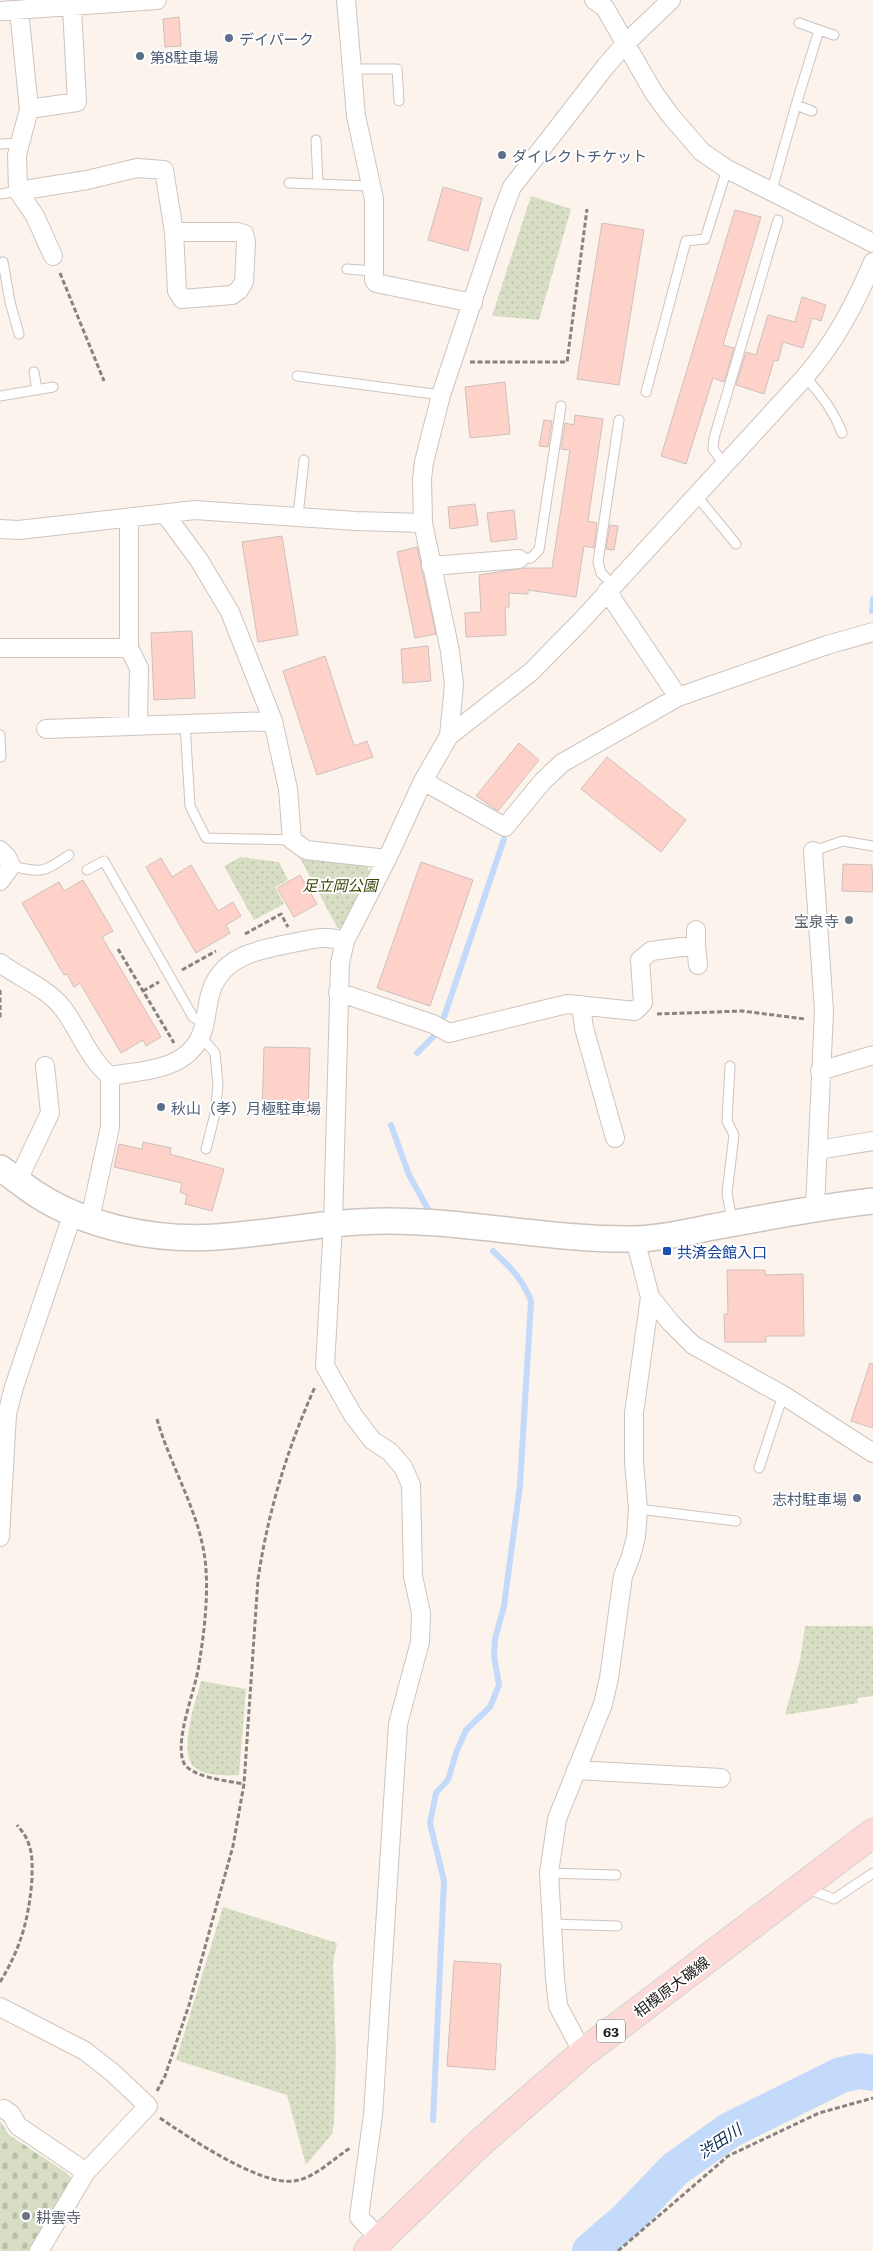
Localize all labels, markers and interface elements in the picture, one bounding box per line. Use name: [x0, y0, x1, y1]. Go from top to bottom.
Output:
place label: デイパーク: [239, 27, 314, 50]
marker: デイパーク: [223, 32, 235, 44]
place label: 第8駐車場: [150, 45, 218, 68]
marker: 第8駐車場: [134, 50, 146, 62]
place label: ダイレクトチケット: [512, 144, 647, 167]
marker: ダイレクトチケット: [496, 149, 508, 161]
park label: 足立岡公園: [302, 873, 379, 896]
place label: 宝泉寺: [794, 909, 839, 932]
marker: 宝泉寺: [843, 914, 855, 926]
place label: 秋山（孝）月極駐車場: [171, 1096, 321, 1119]
marker: 秋山（孝）月極駐車場: [155, 1101, 167, 1113]
place label: 共済会館入口: [677, 1240, 767, 1263]
marker: 共済会館入口: [661, 1245, 673, 1257]
place label: 志村駐車場: [772, 1487, 847, 1510]
marker: 志村駐車場: [851, 1492, 863, 1504]
street label: 相模原大磯線: [628, 1950, 714, 2022]
road number: 63: [597, 2020, 625, 2042]
water label: 渋田川: [692, 2116, 747, 2163]
place label: 耕雲寺: [36, 2205, 81, 2228]
marker: 耕雲寺: [20, 2210, 32, 2222]

